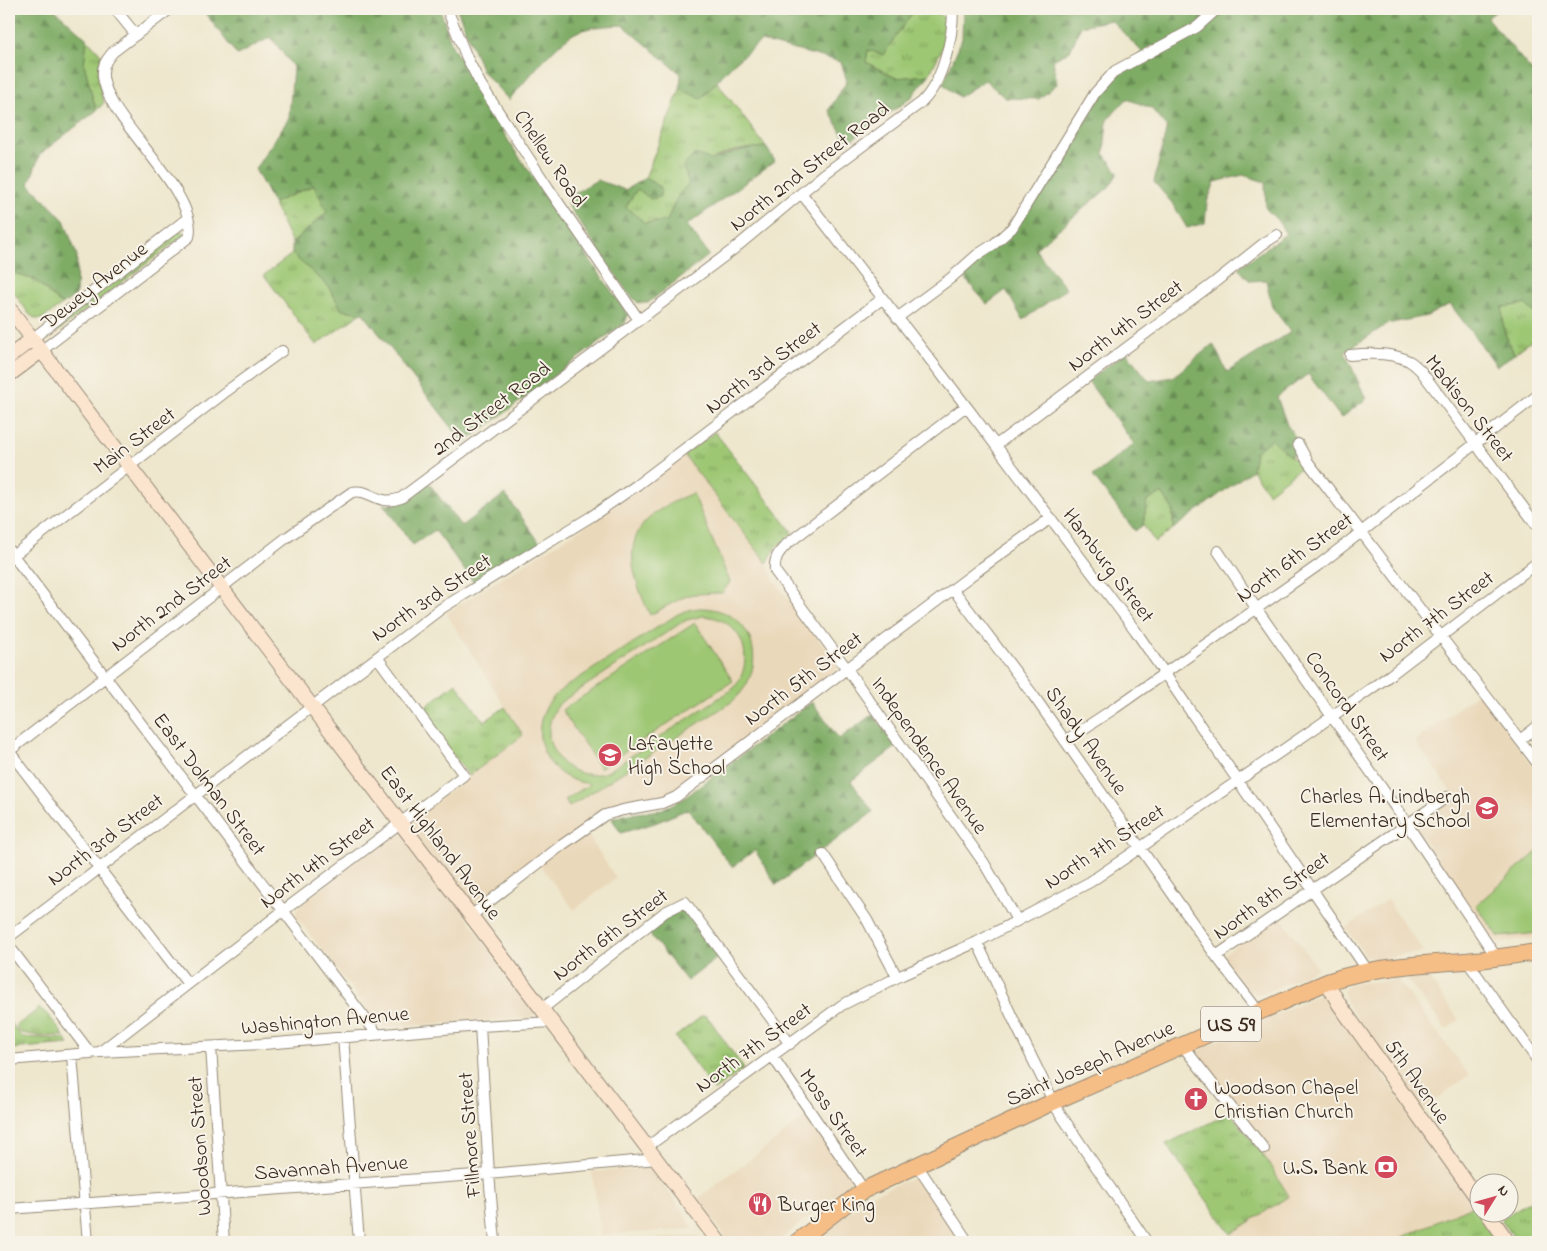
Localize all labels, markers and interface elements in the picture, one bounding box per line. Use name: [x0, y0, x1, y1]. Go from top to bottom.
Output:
street label: North 2nd Street Road: [724, 95, 897, 240]
street label: Chellew Road: [506, 104, 593, 214]
street label: Dewey Avenue: [35, 235, 156, 340]
street label: North 4th Street: [1062, 273, 1190, 380]
street label: North 3rd Street: [700, 315, 829, 422]
street label: Madison Street: [1417, 349, 1520, 470]
street label: 2nd Street Road: [427, 355, 558, 464]
street label: Main Street: [88, 401, 183, 483]
street label: Hamburg Street: [1053, 502, 1161, 631]
street label: North 6th Street: [1230, 506, 1360, 611]
street label: North 3rd Street: [366, 547, 498, 650]
street label: North 2nd Street: [105, 549, 239, 660]
street label: North 7th Street: [1373, 564, 1501, 671]
street label: North 5th Street: [739, 625, 870, 734]
street label: Concord Street: [1297, 645, 1396, 769]
street label: Independence Avenue: [863, 671, 994, 841]
street label: Shady Avenue: [1035, 681, 1134, 803]
street label: East Dolman Street: [145, 707, 272, 863]
place label: Lafayette High School: [628, 730, 725, 786]
school or university icon: Lafayette High School: [597, 742, 623, 768]
street label: East Highland Avenue: [370, 760, 508, 928]
place label: Charles A. Lindbergh Elementary School: [1300, 783, 1470, 839]
street label: North 3rd Street: [42, 787, 171, 894]
school or university icon: Charles A. Lindbergh Elementary School: [1474, 795, 1500, 821]
street label: North 7th Street: [1039, 798, 1171, 898]
street label: North 4th Street: [254, 810, 382, 917]
street label: North 8th Street: [1207, 845, 1337, 948]
street label: North 6th Street: [547, 882, 675, 989]
street label: North 7th Street: [690, 996, 819, 1101]
street label: Washington Avenue: [240, 1000, 411, 1046]
road number: US 59: [1201, 1006, 1261, 1042]
street label: Saint Joseph Avenue: [1002, 1014, 1180, 1115]
street label: 5th Avenue: [1376, 1034, 1457, 1131]
street label: Moss Street: [790, 1063, 874, 1165]
street label: Fillmore Street: [452, 1071, 490, 1200]
place label: Woodson Chapel Christian Church: [1214, 1074, 1358, 1128]
street label: Woodson Street: [181, 1075, 221, 1217]
church icon: Woodson Chapel Christian Church: [1183, 1086, 1209, 1112]
street label: Savannah Avenue: [253, 1149, 410, 1189]
place label: U.S. Bank: [1282, 1154, 1369, 1184]
bank icon: U.S. Bank: [1373, 1154, 1399, 1180]
north arrow: [1470, 1174, 1520, 1224]
text: N: [1492, 1181, 1514, 1201]
restaurant icon: Burger King: [747, 1191, 773, 1217]
place label: Burger King: [777, 1191, 875, 1223]

